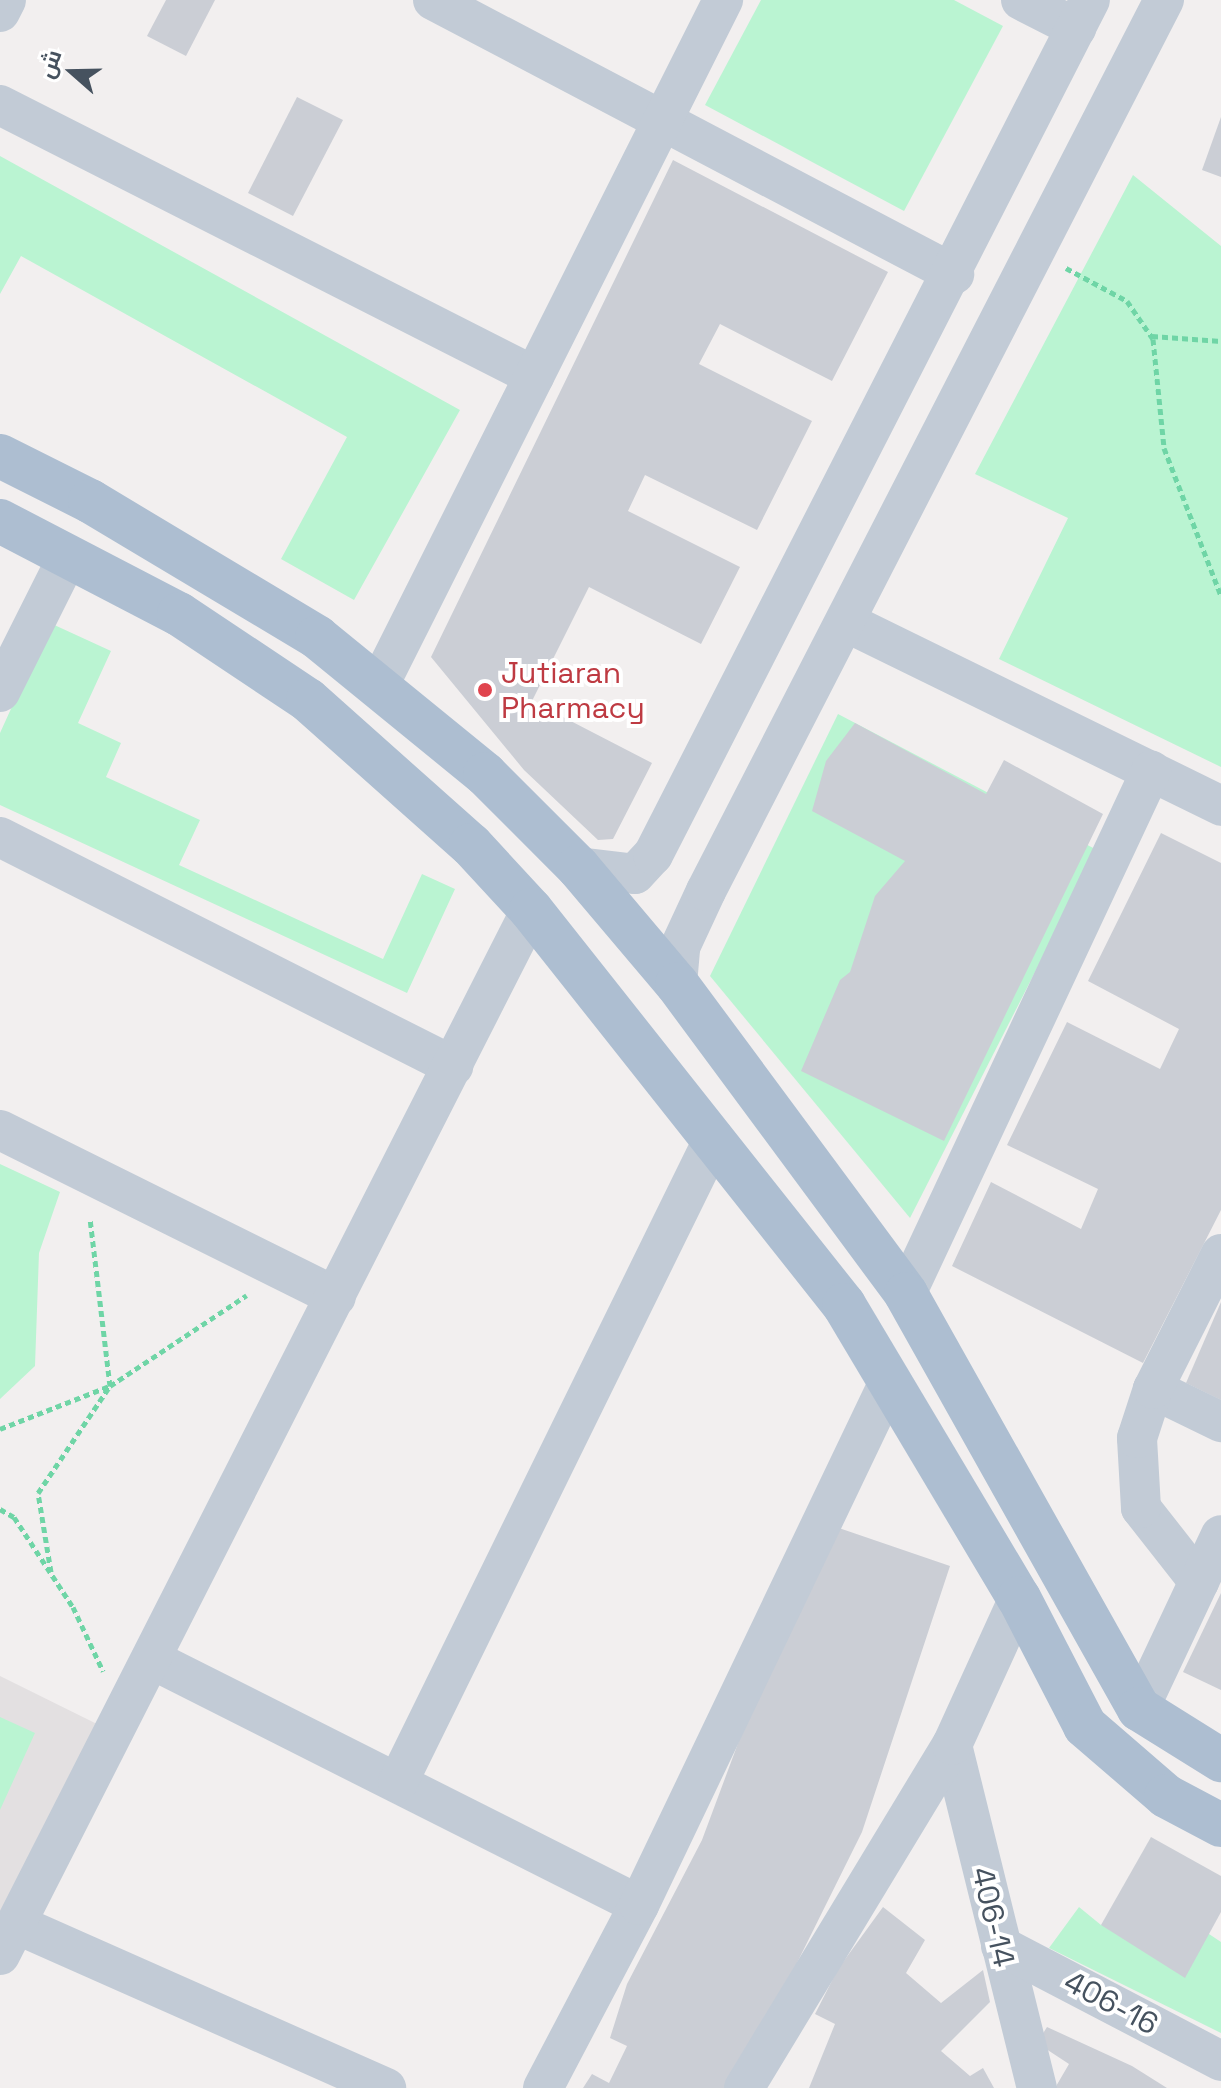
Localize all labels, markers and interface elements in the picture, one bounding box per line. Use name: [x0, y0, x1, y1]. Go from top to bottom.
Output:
north arrow: [32, 32, 112, 112]
text: ش: [31, 46, 67, 82]
place label: Jutiaran Pharmacy: [501, 655, 645, 726]
marker: Jutiaran Pharmacy: [476, 681, 494, 699]
street label: 406-14: [964, 1864, 1022, 1970]
street label: 406-16: [1058, 1963, 1164, 2043]

